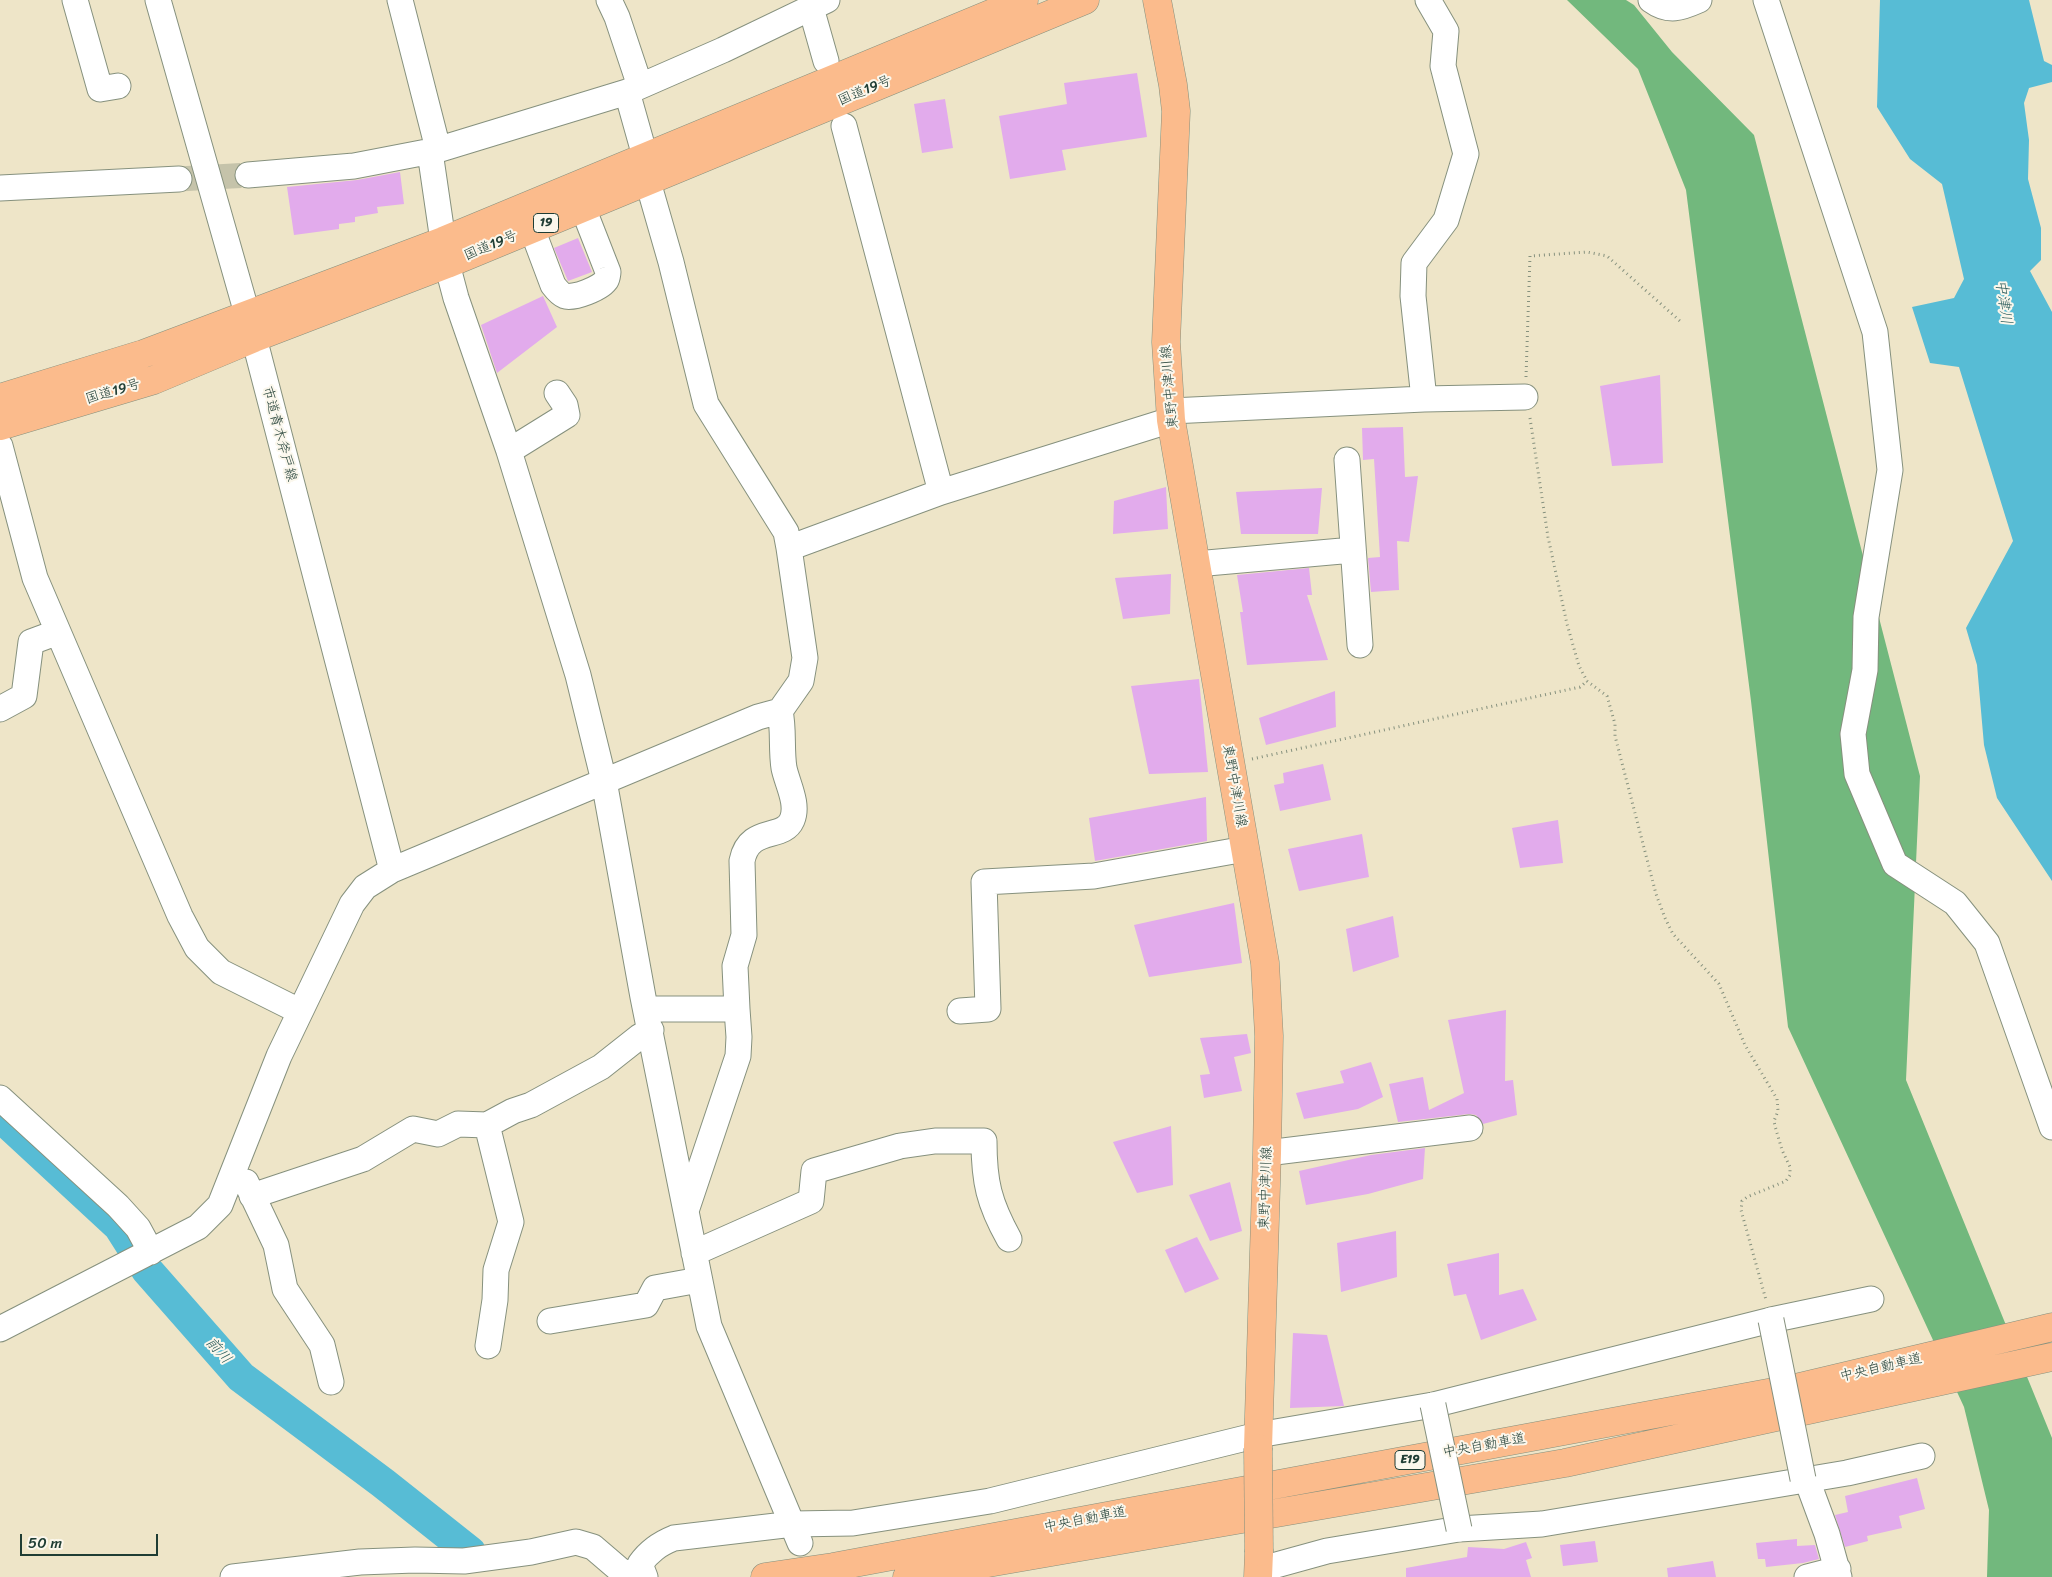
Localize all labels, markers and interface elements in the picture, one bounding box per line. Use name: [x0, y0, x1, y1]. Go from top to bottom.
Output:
street label: 国道19号: [836, 72, 894, 110]
road number: 19: [534, 214, 558, 232]
street label: 国道19号: [462, 227, 520, 265]
water label: 中津川: [1991, 278, 2015, 326]
street label: 東野中津川線: [1158, 344, 1182, 430]
street label: 国道19号: [83, 376, 143, 408]
street label: 市道青木斧戸線: [258, 384, 300, 484]
street label: 東野中津川線: [1218, 743, 1250, 829]
street label: 東野中津川線: [1256, 1146, 1276, 1230]
water label: 前川: [201, 1334, 235, 1368]
street label: 中央自動車道: [1838, 1350, 1924, 1386]
street label: 中央自動車道: [1441, 1430, 1527, 1462]
road number: E19: [1395, 1450, 1425, 1470]
street label: 中央自動車道: [1042, 1504, 1128, 1536]
scale bar: [22, 1524, 160, 1556]
text: 50 m: [28, 1530, 62, 1556]

